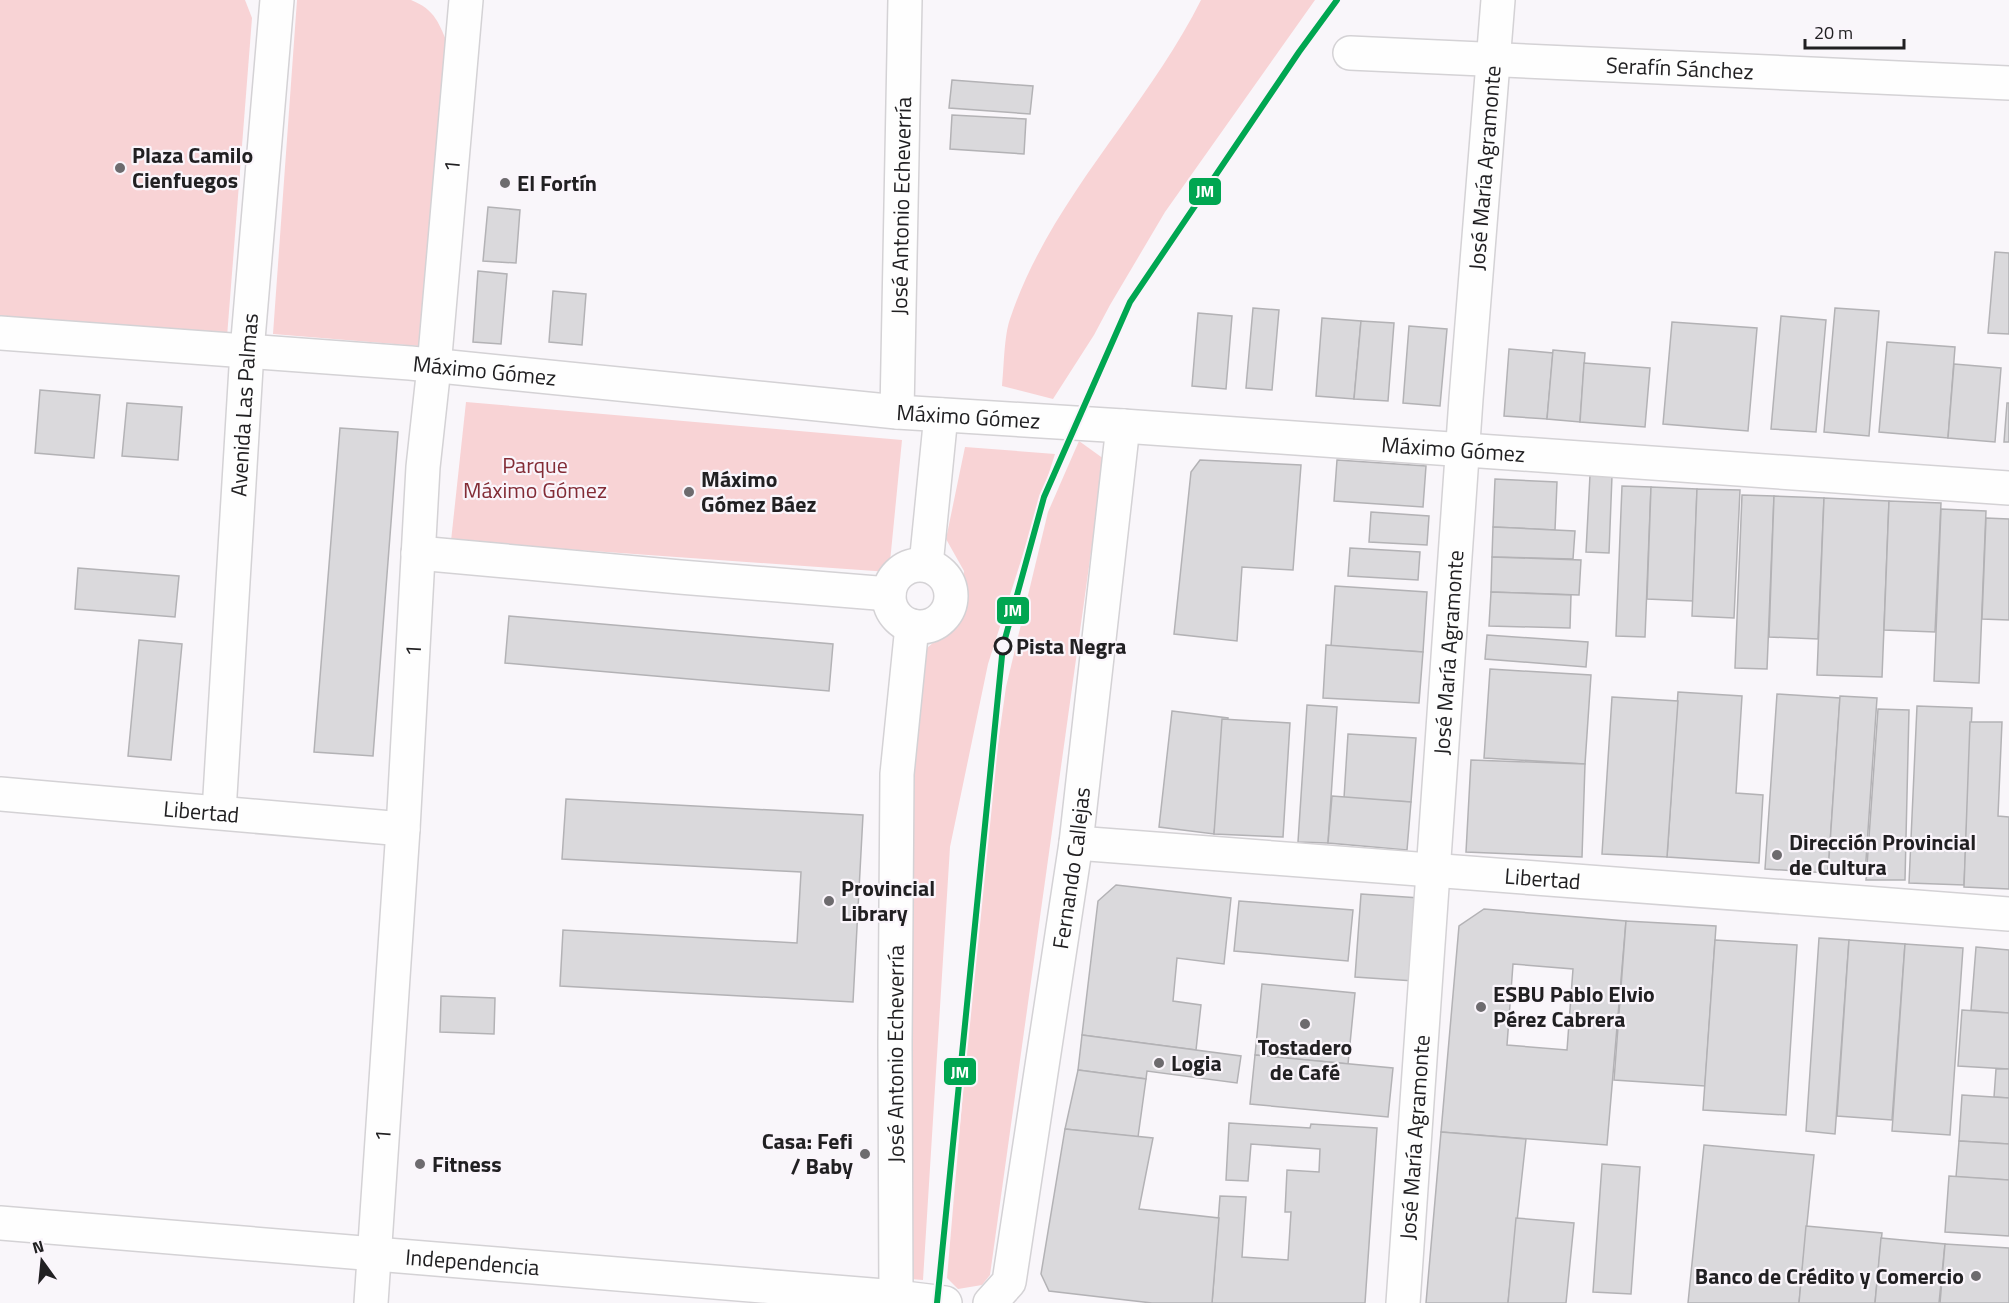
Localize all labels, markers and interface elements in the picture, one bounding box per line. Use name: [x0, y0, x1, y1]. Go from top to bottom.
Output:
scale bar: [1805, 12, 1904, 50]
text: 20 m: [1814, 19, 1853, 46]
street label: Serafín Sánchez: [1605, 48, 1754, 88]
street label: José María Agramonte: [1459, 64, 1510, 272]
street label: José Antonio Echeverría: [882, 97, 920, 316]
place label: Plaza Camilo Cienfuegos: [132, 138, 253, 197]
street label: 1: [434, 158, 469, 174]
marker: Plaza Camilo Cienfuegos: [113, 161, 127, 175]
place label: El Fortín: [517, 166, 597, 200]
marker: El Fortín: [498, 176, 512, 190]
line badge: JM: [1188, 177, 1222, 206]
text: JM: [1196, 179, 1214, 203]
street label: Avenida Las Palmas: [221, 312, 267, 498]
street label: Máximo Gómez: [411, 346, 558, 395]
street label: Máximo Gómez: [895, 395, 1041, 438]
street label: Máximo Gómez: [1380, 427, 1526, 471]
park label: Parque Máximo Gómez: [463, 448, 607, 507]
place label: Máximo Gómez Báez: [701, 462, 817, 521]
marker: Máximo Gómez Báez: [682, 485, 696, 499]
street label: José María Agramonte: [1424, 549, 1472, 756]
line badge: JM: [996, 596, 1030, 625]
text: JM: [1004, 598, 1022, 622]
place label: Pista Negra: [1016, 629, 1127, 663]
marker: Pista Negra: [994, 637, 1012, 655]
street label: 1: [396, 643, 430, 657]
street label: Fernando Callejas: [1043, 785, 1099, 951]
street label: Libertad: [162, 791, 241, 832]
place label: Dirección Provincial de Cultura: [1789, 825, 1976, 884]
marker: Dirección Provincial de Cultura: [1770, 848, 1784, 862]
street label: Libertad: [1503, 859, 1582, 898]
place label: Provincial Library: [841, 871, 935, 930]
marker: Provincial Library: [822, 894, 836, 908]
street label: José Antonio Echeverría: [878, 945, 913, 1163]
place label: ESBU Pablo Elvio Pérez Cabrera: [1493, 977, 1655, 1036]
marker: ESBU Pablo Elvio Pérez Cabrera: [1474, 1000, 1488, 1014]
marker: Tostadero de Café: [1298, 1017, 1312, 1031]
place label: Tostadero de Café: [1258, 1030, 1352, 1089]
street label: José María Agramonte: [1390, 1034, 1439, 1241]
place label: Logia: [1171, 1046, 1222, 1080]
marker: Logia: [1152, 1056, 1166, 1070]
line badge: JM: [943, 1057, 977, 1086]
text: JM: [951, 1060, 969, 1084]
place label: Casa: Fefi / Baby: [762, 1124, 853, 1183]
street label: 1: [365, 1128, 400, 1143]
place label: Fitness: [432, 1147, 502, 1181]
marker: Casa: Fefi / Baby: [858, 1147, 872, 1161]
marker: Fitness: [413, 1157, 427, 1171]
north arrow: [12, 1231, 72, 1291]
text: N: [30, 1233, 47, 1260]
street label: Independencia: [404, 1240, 541, 1284]
place label: Banco de Crédito y Comercio: [1695, 1259, 1964, 1293]
marker: Banco de Crédito y Comercio: [1969, 1269, 1983, 1283]

